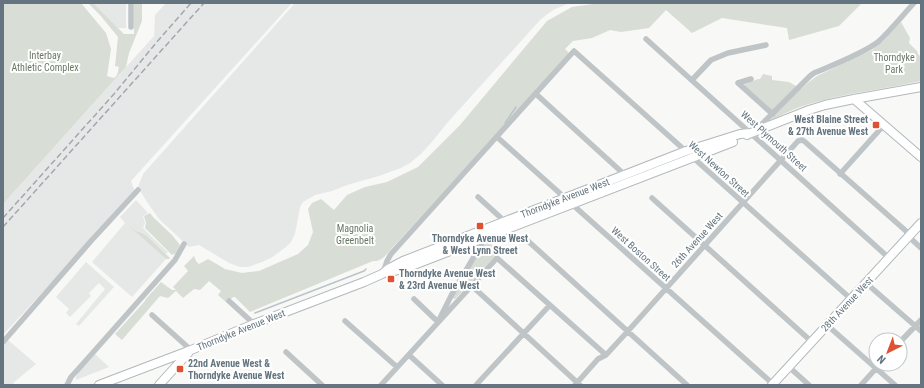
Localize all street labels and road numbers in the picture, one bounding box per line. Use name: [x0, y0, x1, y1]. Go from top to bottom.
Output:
street label: West Plymouth Street: [739, 109, 809, 174]
street label: West Newton Street: [686, 139, 752, 199]
street label: Thorndyke Avenue West: [519, 176, 611, 220]
street label: 26th Avenue West: [669, 210, 725, 270]
street label: West Boston Street: [609, 225, 673, 283]
street label: 28th Avenue West: [819, 274, 875, 334]
street label: Thorndyke Avenue West: [195, 307, 287, 353]

